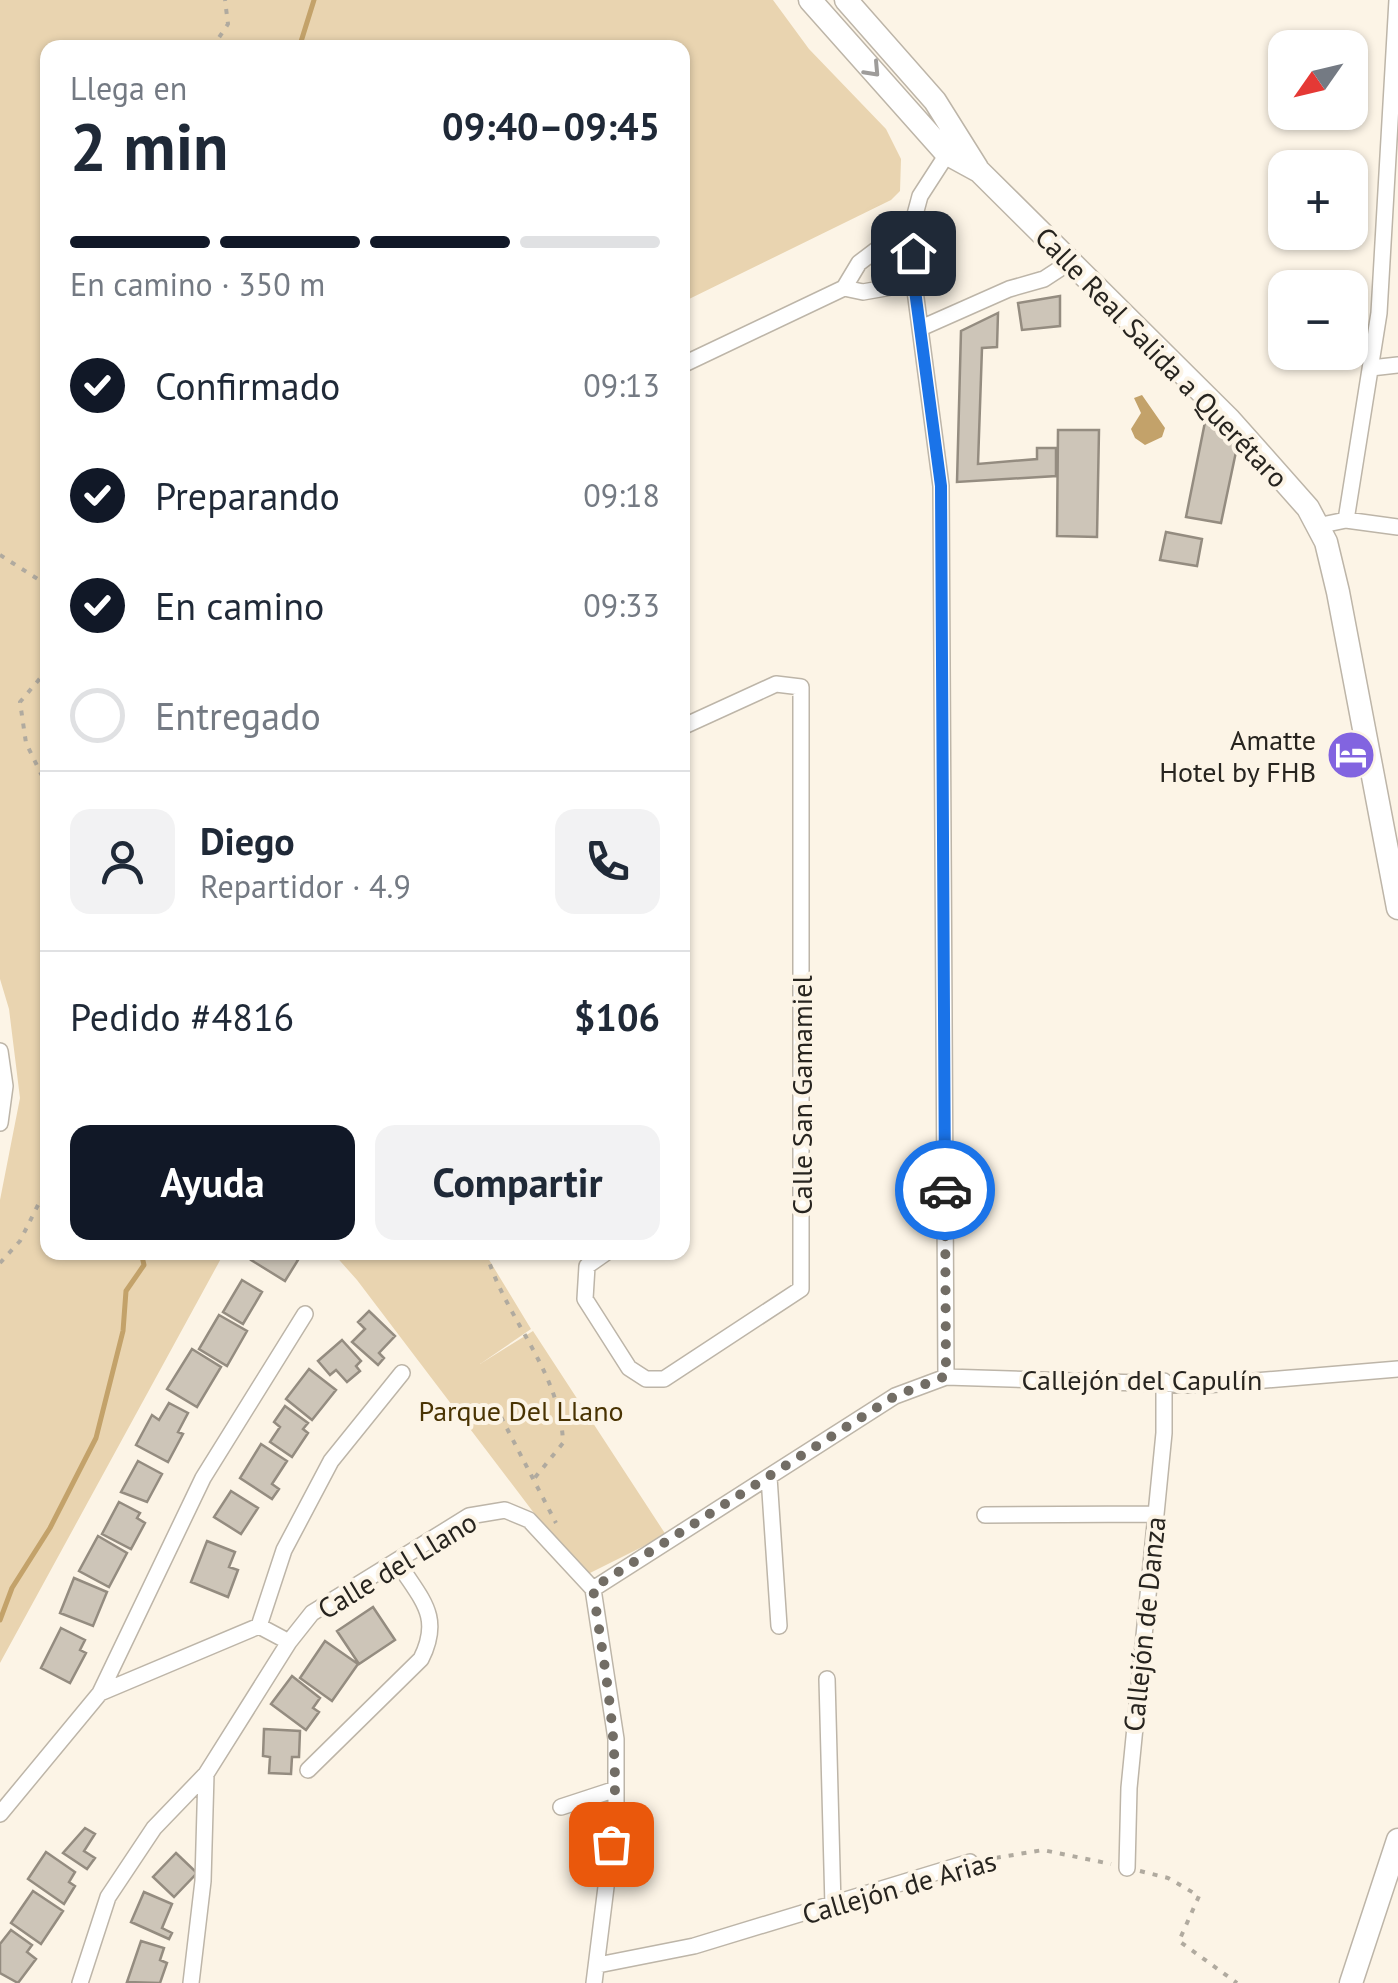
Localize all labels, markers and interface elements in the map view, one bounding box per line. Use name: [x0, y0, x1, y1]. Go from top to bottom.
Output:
north arrow: [1268, 30, 1368, 130]
map controls: [1268, 30, 1368, 370]
one-way arrow: [861, 58, 879, 77]
text: Llega en: [70, 67, 187, 109]
text: 09:40–09:45: [442, 101, 660, 150]
text: 2 min: [70, 104, 229, 188]
button: +: [1268, 150, 1368, 250]
pin: [871, 211, 956, 296]
street label: Calle Real Salida a Querétaro: [1028, 219, 1296, 495]
icon: home: [886, 226, 941, 281]
text: En camino · 350 m: [70, 263, 325, 305]
button: −: [1268, 270, 1368, 370]
icon: check: [70, 358, 125, 413]
text: Confirmado: [155, 361, 340, 410]
text: 09:13: [583, 364, 660, 406]
icon: check: [70, 468, 125, 523]
text: Preparando: [155, 471, 340, 520]
text: 09:18: [583, 474, 660, 516]
icon: check: [70, 578, 125, 633]
text: En camino: [155, 581, 324, 630]
text: 09:33: [583, 584, 660, 626]
text: Entregado: [155, 691, 321, 740]
place label: Amatte Hotel by FHB: [1159, 721, 1316, 790]
hotel icon: Amatte Hotel by FHB: [1325, 729, 1377, 781]
button: person: [70, 809, 175, 914]
button: phone: [555, 809, 660, 914]
text: Diego: [200, 816, 295, 865]
text: Repartidor · 4.9: [200, 865, 411, 907]
street label: Calle San Gamamiel: [783, 975, 820, 1215]
text: Pedido #4816: [70, 992, 294, 1041]
text: $106: [574, 992, 660, 1041]
button: Ayuda: [70, 1125, 355, 1240]
button: Compartir: [375, 1125, 660, 1240]
courier: [895, 1140, 995, 1240]
icon: car: [918, 1163, 973, 1218]
street label: Callejón del Capulín: [1022, 1361, 1262, 1398]
park label: Parque Del Llano: [419, 1392, 623, 1429]
street label: Calle del Llano: [311, 1503, 483, 1627]
street label: Callejón de Danza: [1114, 1515, 1174, 1733]
pin: [569, 1802, 654, 1887]
icon: bag: [584, 1817, 639, 1872]
street label: Callejón de Arias: [798, 1842, 1000, 1932]

